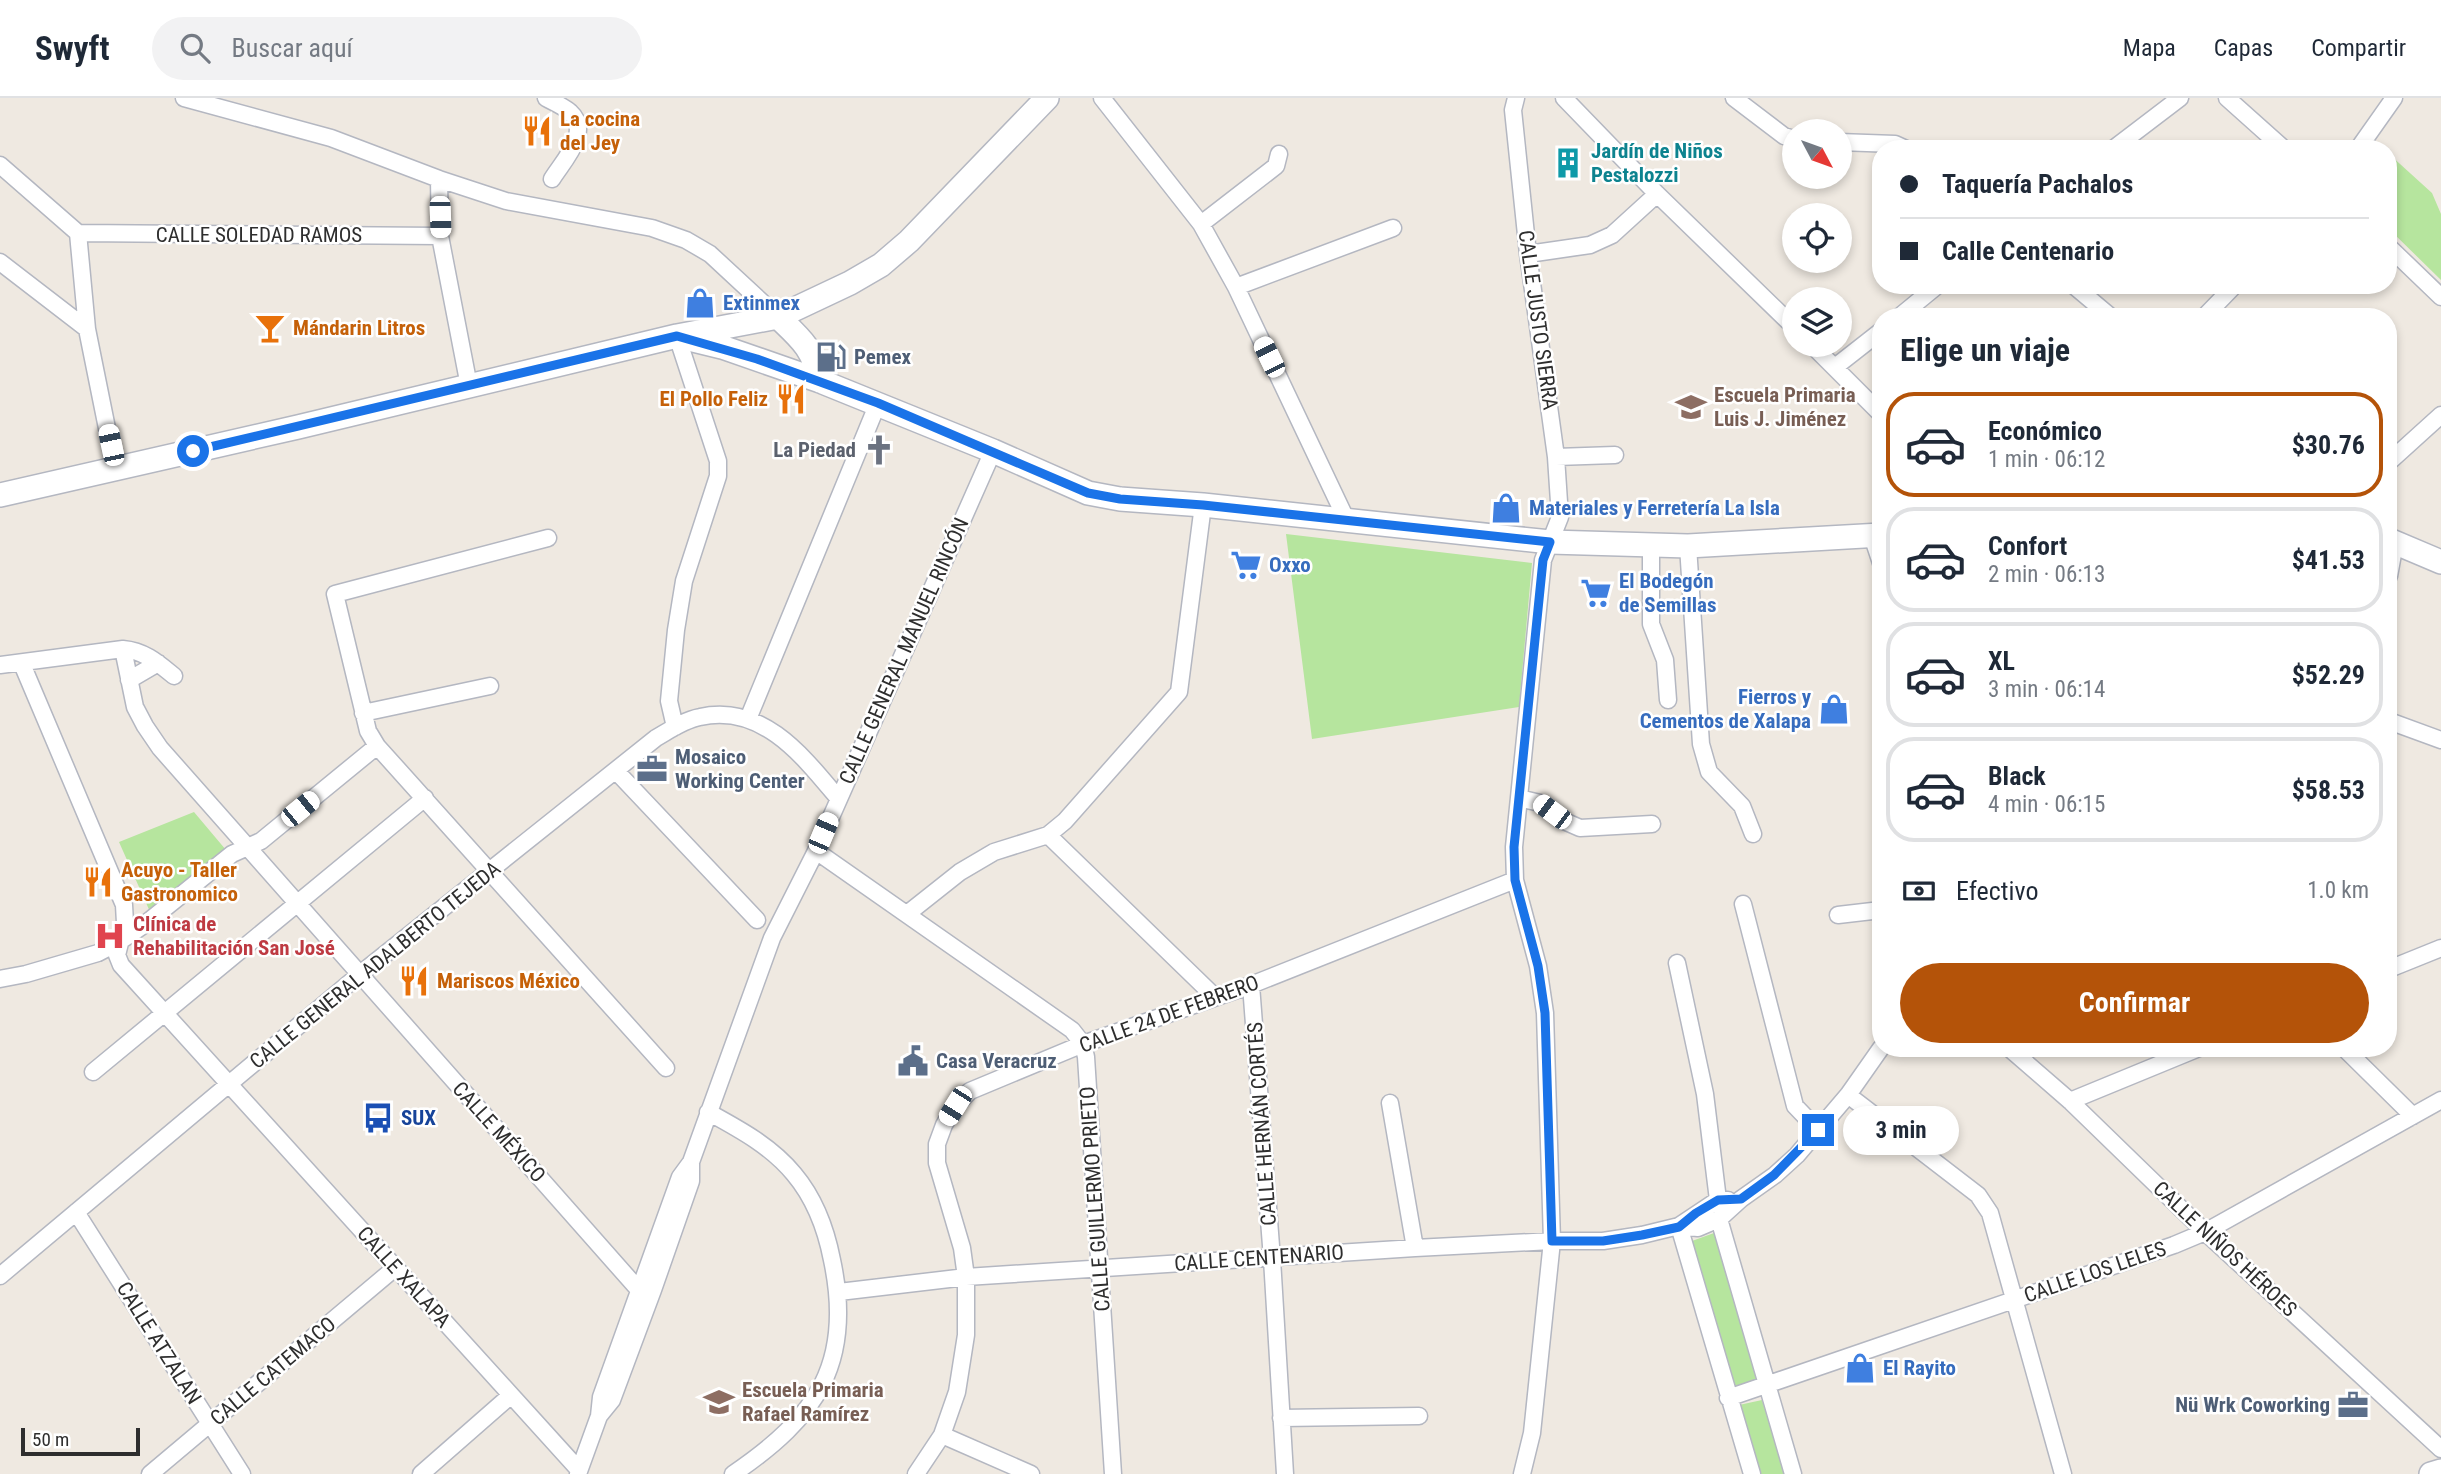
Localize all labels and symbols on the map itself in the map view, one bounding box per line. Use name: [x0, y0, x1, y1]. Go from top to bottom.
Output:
place label: La cocina del Jey: [560, 107, 640, 155]
restaurant icon: La cocina del Jey: [520, 114, 554, 148]
north arrow: [1782, 119, 1852, 189]
place label: Jardín de Niños Pestalozzi: [1591, 139, 1723, 187]
building icon: Jardín de Niños Pestalozzi: [1551, 146, 1585, 180]
car: [429, 196, 452, 238]
street label: CALLE SOLEDAD RAMOS: [156, 223, 362, 247]
street label: CALLE JUSTO SIERRA: [1514, 229, 1562, 411]
shop icon: Extinmex: [683, 286, 717, 320]
place label: Extinmex: [723, 291, 800, 315]
bar icon: Mándarin Litros: [253, 311, 287, 345]
place label: Mándarin Litros: [293, 316, 425, 340]
car: [1251, 334, 1288, 380]
fuel station icon: Pemex: [814, 340, 848, 374]
place label: Pemex: [854, 345, 911, 369]
restaurant icon: El Pollo Feliz: [774, 382, 808, 416]
place label: Escuela Primaria Luis J. Jiménez: [1714, 383, 1856, 431]
place label: El Pollo Feliz: [660, 387, 768, 411]
school or university icon: Escuela Primaria Luis J. Jiménez: [1674, 390, 1708, 424]
car: [97, 422, 126, 468]
church icon: La Piedad: [862, 433, 896, 467]
route start: [177, 435, 209, 467]
place label: La Piedad: [773, 438, 856, 462]
shop icon: Materiales y Ferretería La Isla: [1489, 491, 1523, 525]
place label: Materiales y Ferretería La Isla: [1529, 496, 1780, 520]
street label: CALLE GENERAL MANUEL RINCÓN: [834, 514, 974, 788]
supermarket icon: Oxxo: [1229, 548, 1263, 582]
place label: Oxxo: [1269, 553, 1311, 577]
place label: El Bodegón de Semillas: [1619, 569, 1717, 617]
supermarket icon: El Bodegón de Semillas: [1579, 576, 1613, 610]
place label: Fierros y Cementos de Xalapa: [1640, 685, 1812, 733]
shop icon: Fierros y Cementos de Xalapa: [1817, 692, 1851, 726]
place label: Mosaico Working Center: [675, 745, 805, 793]
office icon: Mosaico Working Center: [635, 752, 669, 786]
car: [278, 788, 323, 830]
car: [1529, 791, 1576, 833]
car: [806, 810, 841, 856]
street label: CALLE GENERAL ADALBERTO TEJEDA: [245, 856, 505, 1074]
place label: Acuyo - Taller Gastronomico: [121, 858, 238, 906]
restaurant icon: Acuyo - Taller Gastronomico: [81, 865, 115, 899]
place label: Clínica de Rehabilitación San José: [133, 912, 335, 960]
hospital icon: Clínica de Rehabilitación San José: [93, 919, 127, 953]
restaurant icon: Mariscos México: [397, 964, 431, 998]
place label: Mariscos México: [437, 969, 580, 993]
street label: CALLE 24 DE FEBRERO: [1076, 970, 1262, 1058]
street label: CALLE HERNÁN CORTÉS: [1243, 1021, 1281, 1227]
public building icon: Casa Veracruz: [896, 1044, 930, 1078]
place label: Casa Veracruz: [936, 1049, 1057, 1073]
street label: CALLE MÉXICO: [448, 1077, 550, 1187]
car: [935, 1083, 976, 1129]
street label: CALLE GUILLERMO PRIETO: [1075, 1086, 1115, 1312]
bus stop icon: SUX: [361, 1101, 395, 1135]
callout: 3 min: [1842, 1105, 1958, 1154]
place label: SUX: [401, 1106, 436, 1130]
route end: [1802, 1114, 1834, 1146]
street label: CALLE NIÑOS HÉROES: [2148, 1176, 2302, 1322]
street label: CALLE XALAPA: [352, 1222, 456, 1332]
street label: CALLE LOS LELES: [2021, 1236, 2169, 1308]
street label: CALLE CENTENARIO: [1173, 1240, 1345, 1276]
street label: CALLE ATZALAN: [112, 1277, 206, 1409]
street label: CALLE CATEMACO: [206, 1312, 340, 1430]
shop icon: El Rayito: [1843, 1351, 1877, 1385]
place label: El Rayito: [1883, 1356, 1956, 1380]
place label: Escuela Primaria Rafael Ramírez: [742, 1378, 884, 1426]
school or university icon: Escuela Primaria Rafael Ramírez: [702, 1385, 736, 1419]
office icon: Nü Wrk Coworking: [2336, 1388, 2370, 1422]
place label: Nü Wrk Coworking: [2175, 1393, 2330, 1417]
scale bar: [21, 1425, 140, 1457]

